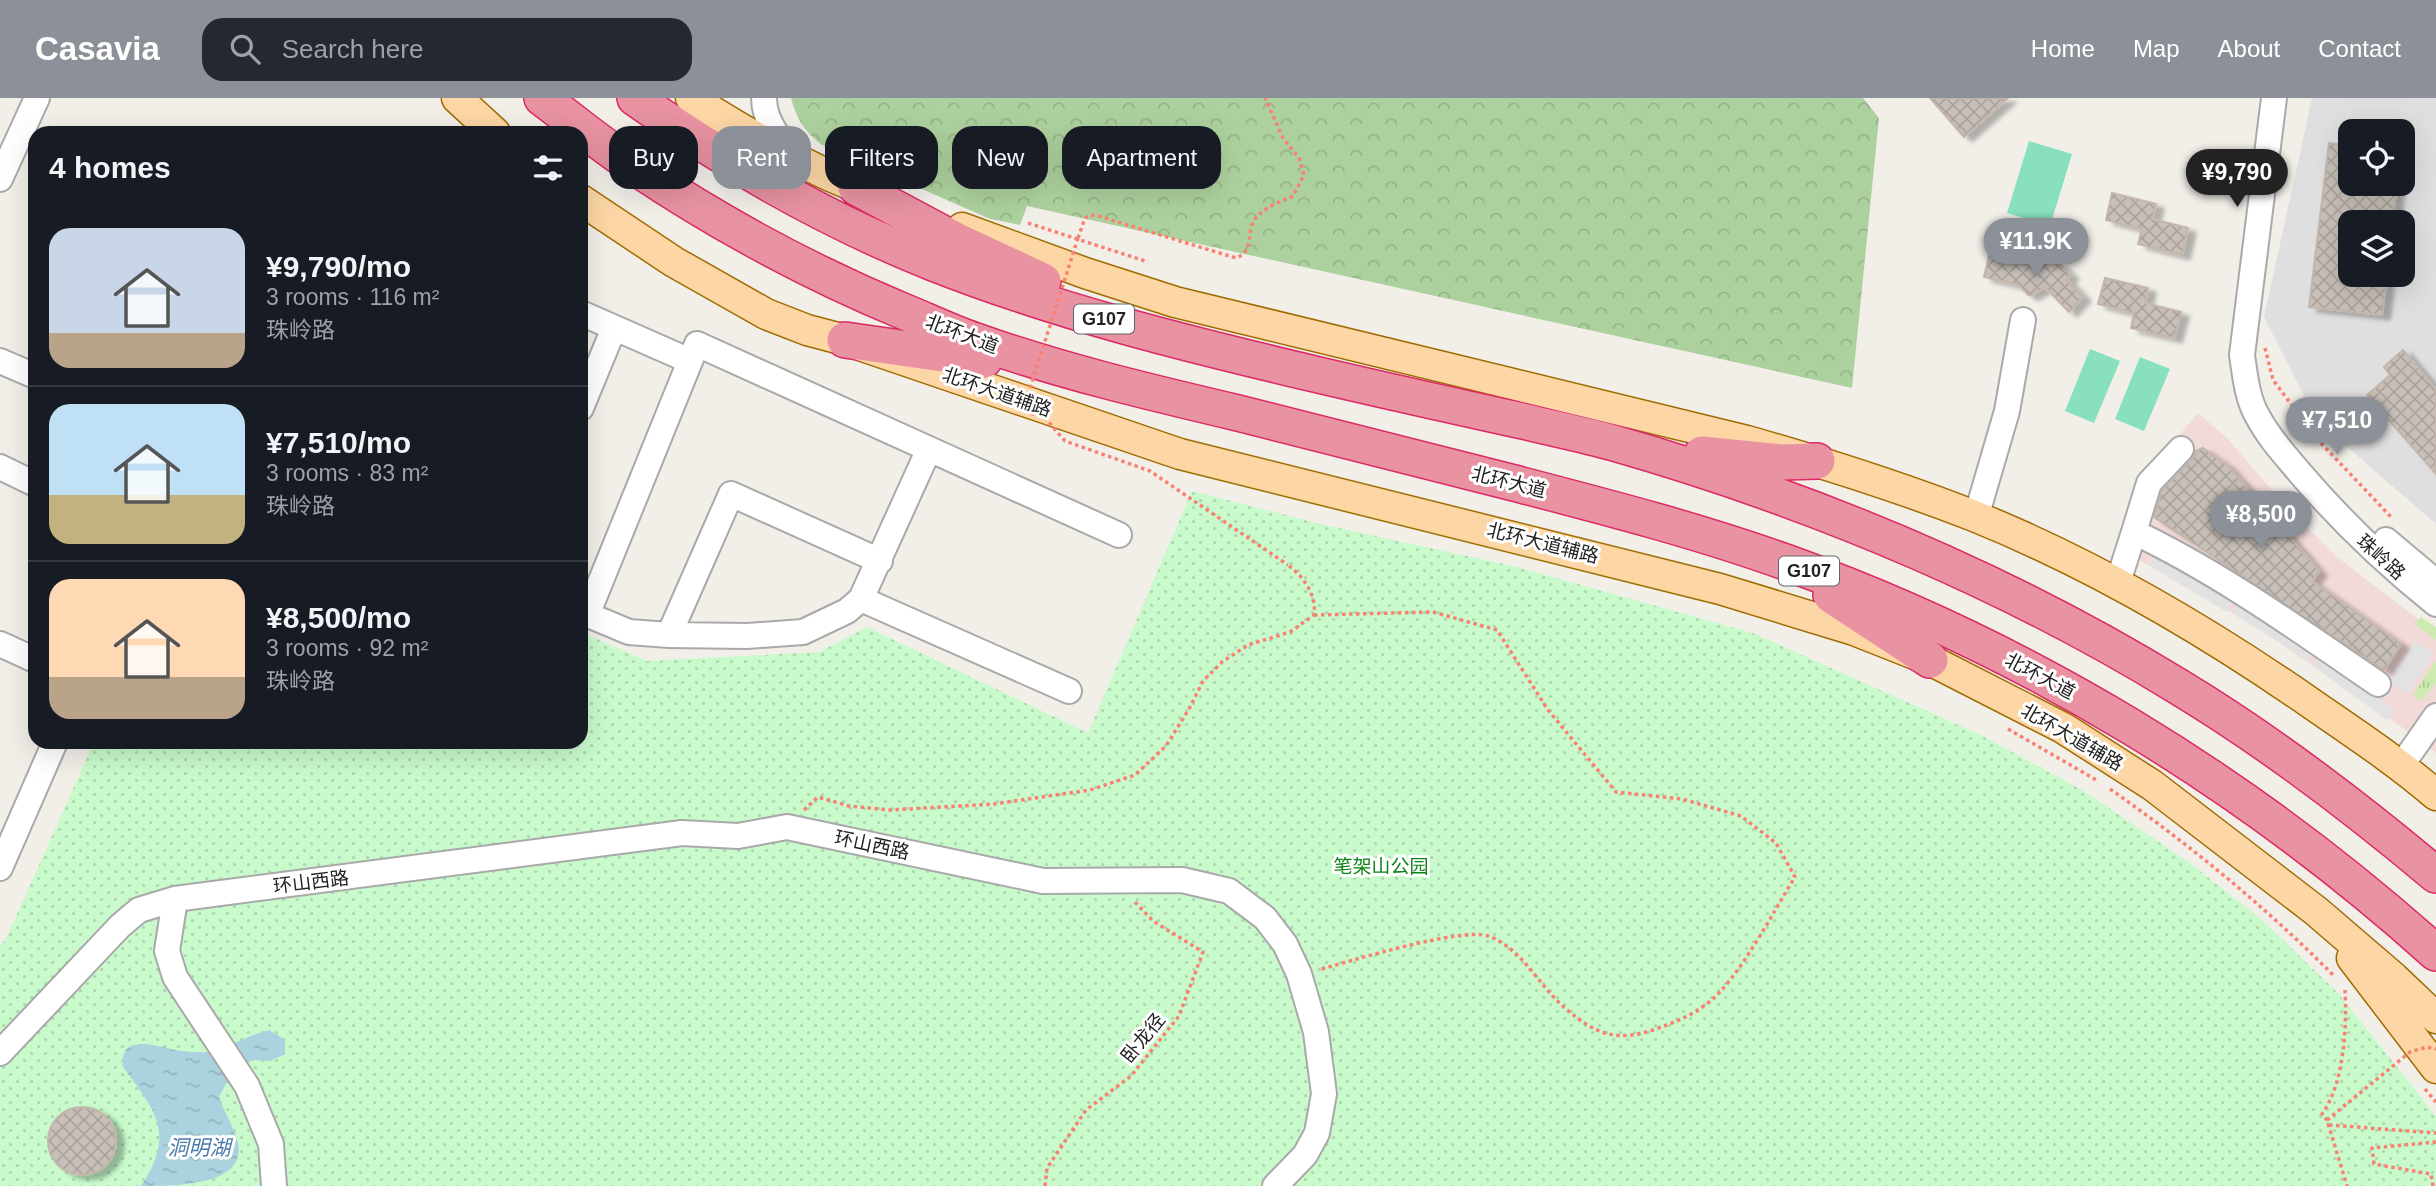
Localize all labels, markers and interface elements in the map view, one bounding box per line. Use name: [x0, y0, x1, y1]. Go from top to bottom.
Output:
search box: [202, 18, 692, 81]
text: Casavia: [35, 30, 160, 67]
icon: search: [226, 30, 264, 68]
text: Search here: [282, 34, 423, 64]
text: Home: [2031, 35, 2095, 62]
text: Map: [2133, 35, 2180, 62]
text: About: [2218, 35, 2280, 62]
text: Contact: [2318, 35, 2401, 62]
map controls: [2338, 119, 2415, 287]
button: locate: [2338, 119, 2415, 196]
chip: Buy: [609, 126, 698, 189]
chip: Rent: [712, 126, 811, 189]
chip: Filters: [825, 126, 938, 189]
chip: New: [952, 126, 1048, 189]
chip: Apartment: [1062, 126, 1221, 189]
icon: filters: [529, 149, 567, 187]
pin: ¥9,790: [2180, 150, 2294, 209]
text: 4 homes: [49, 151, 171, 184]
text: ¥9,790: [2202, 159, 2272, 185]
button: layers: [2338, 210, 2415, 287]
pin: ¥11.9K: [1979, 218, 2093, 278]
text: ¥11.9K: [2000, 228, 2072, 254]
text: ¥9,790/mo: [266, 250, 411, 283]
icon: home: [105, 256, 189, 340]
text: 3 rooms · 116 m²: [266, 284, 439, 310]
road number: G107: [1074, 304, 1134, 334]
street label: 北环大道: [923, 311, 1001, 357]
text: 珠岭路: [266, 317, 335, 343]
street label: 北环大道辅路: [940, 364, 1054, 420]
pin: ¥7,510: [2280, 398, 2394, 457]
text: ¥7,510: [2302, 407, 2372, 433]
text: ¥7,510/mo: [266, 426, 411, 459]
icon: home: [105, 432, 189, 516]
text: 3 rooms · 83 m²: [266, 460, 428, 486]
street label: 北环大道: [1470, 463, 1548, 501]
pin: ¥8,500: [2204, 491, 2318, 551]
text: 珠岭路: [266, 493, 335, 519]
text: ¥8,500: [2226, 501, 2296, 527]
street label: 北环大道辅路: [1485, 519, 1601, 567]
street label: 珠岭路: [2353, 530, 2409, 584]
road number: G107: [1779, 556, 1839, 586]
text: ¥8,500/mo: [266, 601, 411, 634]
icon: home: [105, 607, 189, 691]
text: 3 rooms · 92 m²: [266, 635, 428, 661]
street label: 北环大道: [2002, 649, 2078, 703]
text: 珠岭路: [266, 668, 335, 694]
street label: 北环大道辅路: [2017, 699, 2127, 775]
street label: 环山西路: [833, 827, 911, 863]
park label: 笔架山公园: [1333, 856, 1429, 877]
street label: 环山西路: [272, 867, 350, 897]
street label: 卧龙径: [1117, 1009, 1169, 1067]
water label: 洞明湖: [168, 1136, 233, 1159]

